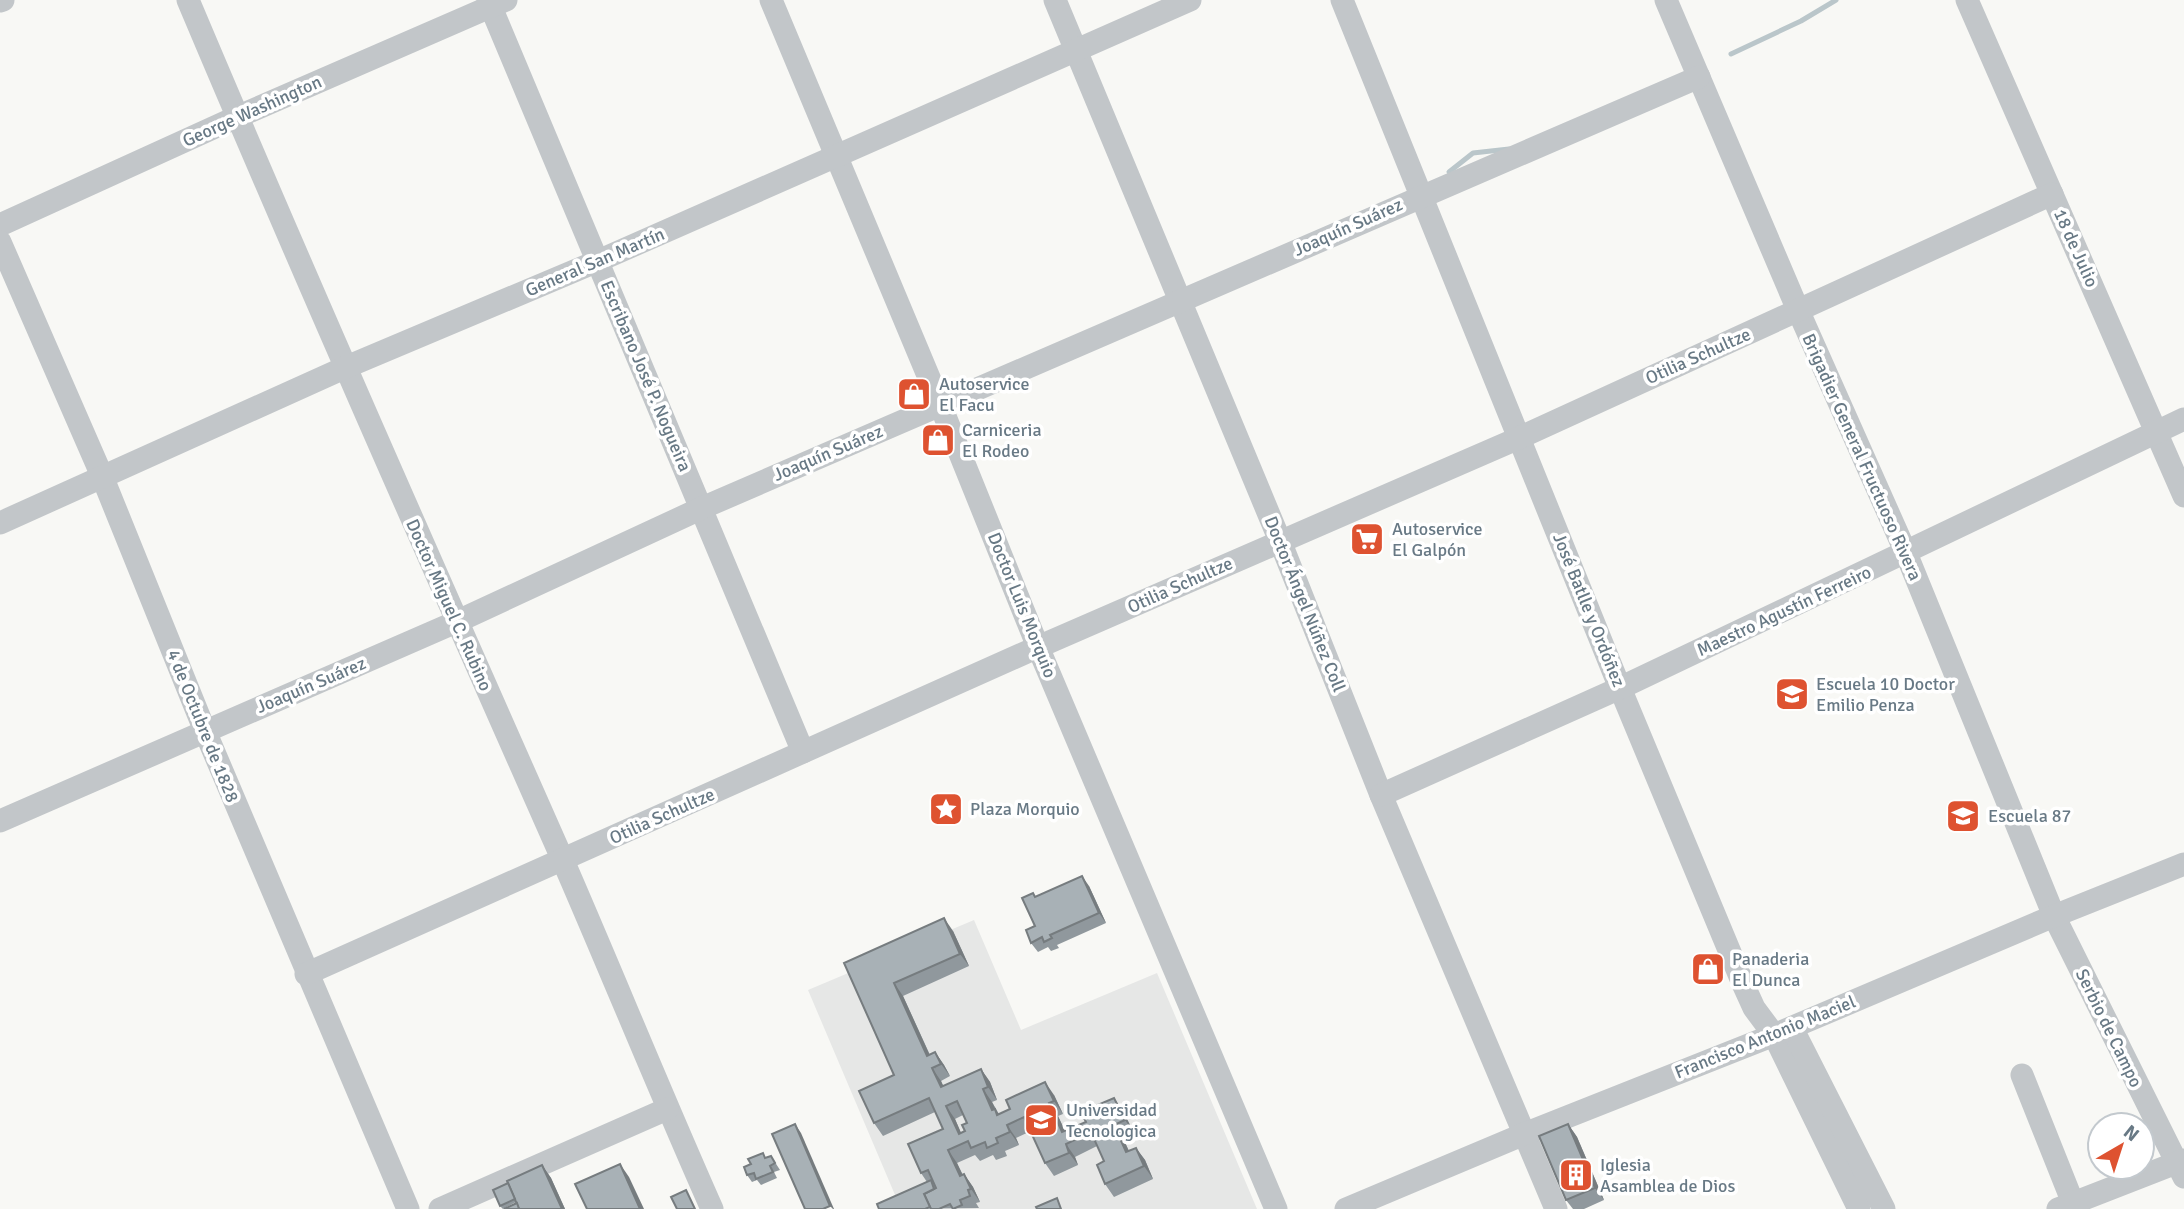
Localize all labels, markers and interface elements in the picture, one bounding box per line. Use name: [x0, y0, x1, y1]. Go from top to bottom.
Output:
street label: George Washington: [179, 70, 325, 152]
street label: Joaquín Suárez: [1290, 193, 1406, 261]
street label: 18 de Julio: [2049, 205, 2103, 291]
street label: General San Martín: [522, 223, 668, 301]
street label: Escribano José P. Nogueira: [596, 277, 696, 475]
street label: Otilia Schultze: [1642, 323, 1754, 389]
street label: Brigadier General Fructuoso Rivera: [1797, 330, 1927, 584]
place label: Autoservice El Facu: [939, 373, 1029, 416]
shop icon: Autoservice El Facu: [895, 375, 933, 413]
place label: Carniceria El Rodeo: [962, 419, 1042, 462]
street label: Joaquín Suárez: [770, 420, 886, 486]
shop icon: Carniceria El Rodeo: [919, 421, 957, 459]
street label: Doctor Ángel Núñez Coll: [1260, 513, 1350, 695]
street label: Doctor Miguel C. Rubino: [401, 516, 497, 694]
place label: Autoservice El Galpón: [1392, 518, 1482, 561]
supermarket icon: Autoservice El Galpón: [1348, 520, 1386, 558]
street label: Doctor Luis Morquio: [983, 529, 1061, 681]
street label: José Batlle y Ordóñez: [1548, 530, 1630, 690]
street label: Otilia Schultze: [1124, 552, 1236, 618]
street label: Maestro Agustín Ferreiro: [1693, 561, 1875, 661]
street label: 4 de Octubre de 1828: [162, 646, 244, 806]
street label: Joaquín Suárez: [253, 652, 369, 718]
place label: Escuela 10 Doctor Emilio Penza: [1816, 673, 1955, 716]
school or university icon: Escuela 10 Doctor Emilio Penza: [1773, 675, 1811, 713]
street label: Otilia Schultze: [606, 783, 718, 849]
place icon: Plaza Morquio: [927, 790, 965, 828]
school or university icon: Escuela 87: [1944, 797, 1982, 835]
place label: Plaza Morquio: [970, 798, 1080, 820]
place label: Escuela 87: [1988, 805, 2071, 827]
place label: Panaderia El Dunca: [1732, 948, 1809, 991]
shop icon: Panaderia El Dunca: [1689, 950, 1727, 988]
street label: Serbio de Campo: [2071, 965, 2147, 1091]
street label: Francisco Antonio Maciel: [1671, 991, 1859, 1083]
place label: Universidad Tecnologica: [1066, 1099, 1157, 1142]
school or university icon: Universidad Tecnologica: [1022, 1101, 1060, 1139]
north arrow: [2086, 1111, 2156, 1181]
text: N: [2118, 1120, 2144, 1147]
place label: Iglesia Asamblea de Dios: [1600, 1154, 1735, 1197]
building icon: Iglesia Asamblea de Dios: [1557, 1156, 1595, 1194]

